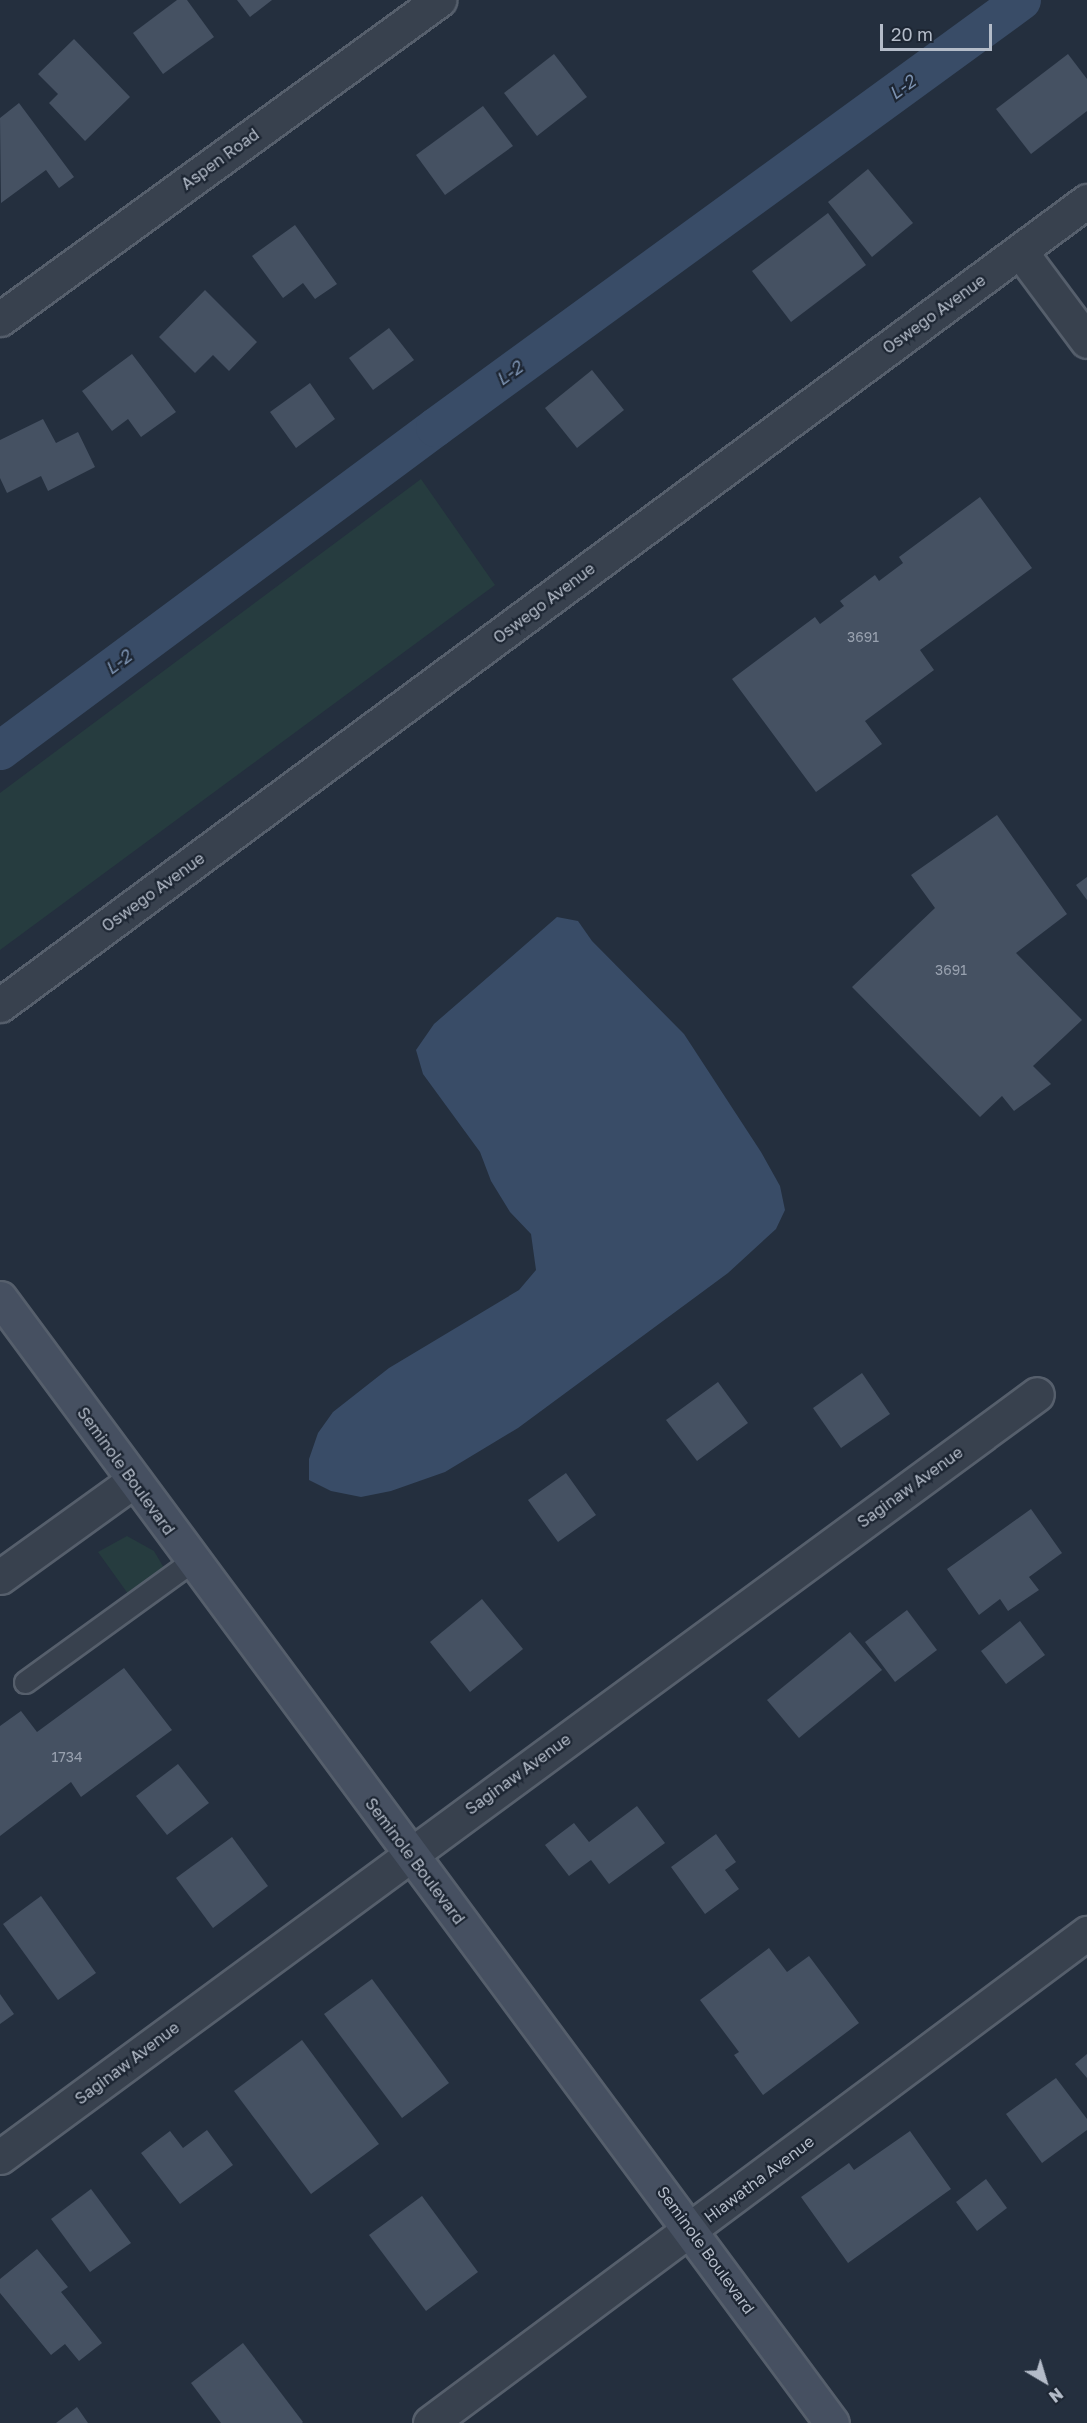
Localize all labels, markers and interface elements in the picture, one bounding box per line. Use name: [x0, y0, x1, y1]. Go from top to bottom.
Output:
scale bar: [883, 12, 996, 50]
text: 20 m: [891, 23, 933, 45]
water label: L-2: [885, 70, 919, 104]
street label: Aspen Road: [177, 124, 263, 194]
street label: Oswego Avenue: [879, 270, 989, 358]
water label: L-2: [492, 356, 526, 390]
street label: Oswego Avenue: [489, 559, 599, 647]
house number: 3691: [847, 629, 879, 645]
water label: L-2: [101, 645, 135, 679]
street label: Oswego Avenue: [98, 848, 208, 936]
house number: 3691: [935, 962, 967, 978]
street label: Seminole Boulevard: [73, 1403, 179, 1539]
street label: Saginaw Avenue: [854, 1442, 966, 1532]
street label: Saginaw Avenue: [462, 1729, 574, 1819]
house number: 1734: [52, 1749, 82, 1765]
street label: Seminole Boulevard: [361, 1794, 469, 1928]
street label: Saginaw Avenue: [71, 2018, 183, 2108]
street label: Hiawatha Avenue: [700, 2131, 818, 2227]
street label: Seminole Boulevard: [653, 2182, 759, 2318]
north arrow: [1015, 2351, 1075, 2411]
text: N: [1045, 2384, 1067, 2407]

